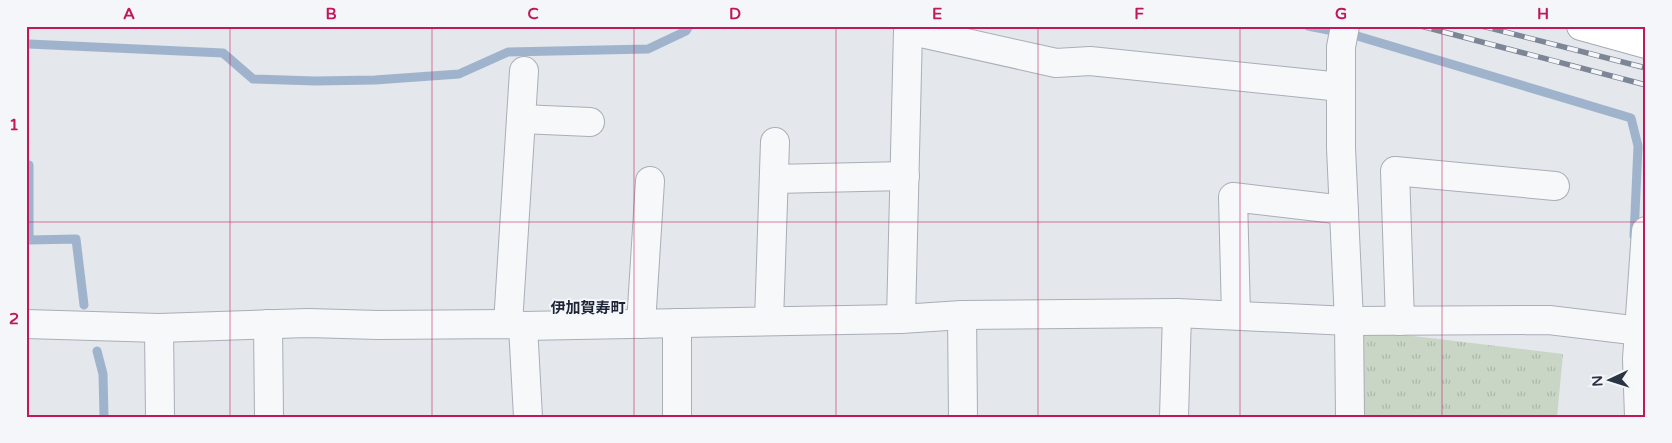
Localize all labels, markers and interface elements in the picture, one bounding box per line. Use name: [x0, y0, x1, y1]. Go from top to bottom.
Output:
text: A: [123, 4, 135, 24]
text: B: [325, 4, 337, 24]
text: C: [527, 4, 539, 24]
text: D: [729, 4, 741, 24]
text: E: [932, 4, 942, 24]
text: F: [1134, 4, 1144, 24]
text: G: [1335, 4, 1347, 24]
text: H: [1537, 4, 1549, 24]
text: 1: [9, 115, 19, 135]
district label: 伊加賀寿町: [550, 299, 626, 317]
text: 2: [9, 309, 19, 329]
north arrow: [1584, 356, 1634, 406]
text: N: [1589, 375, 1606, 387]

